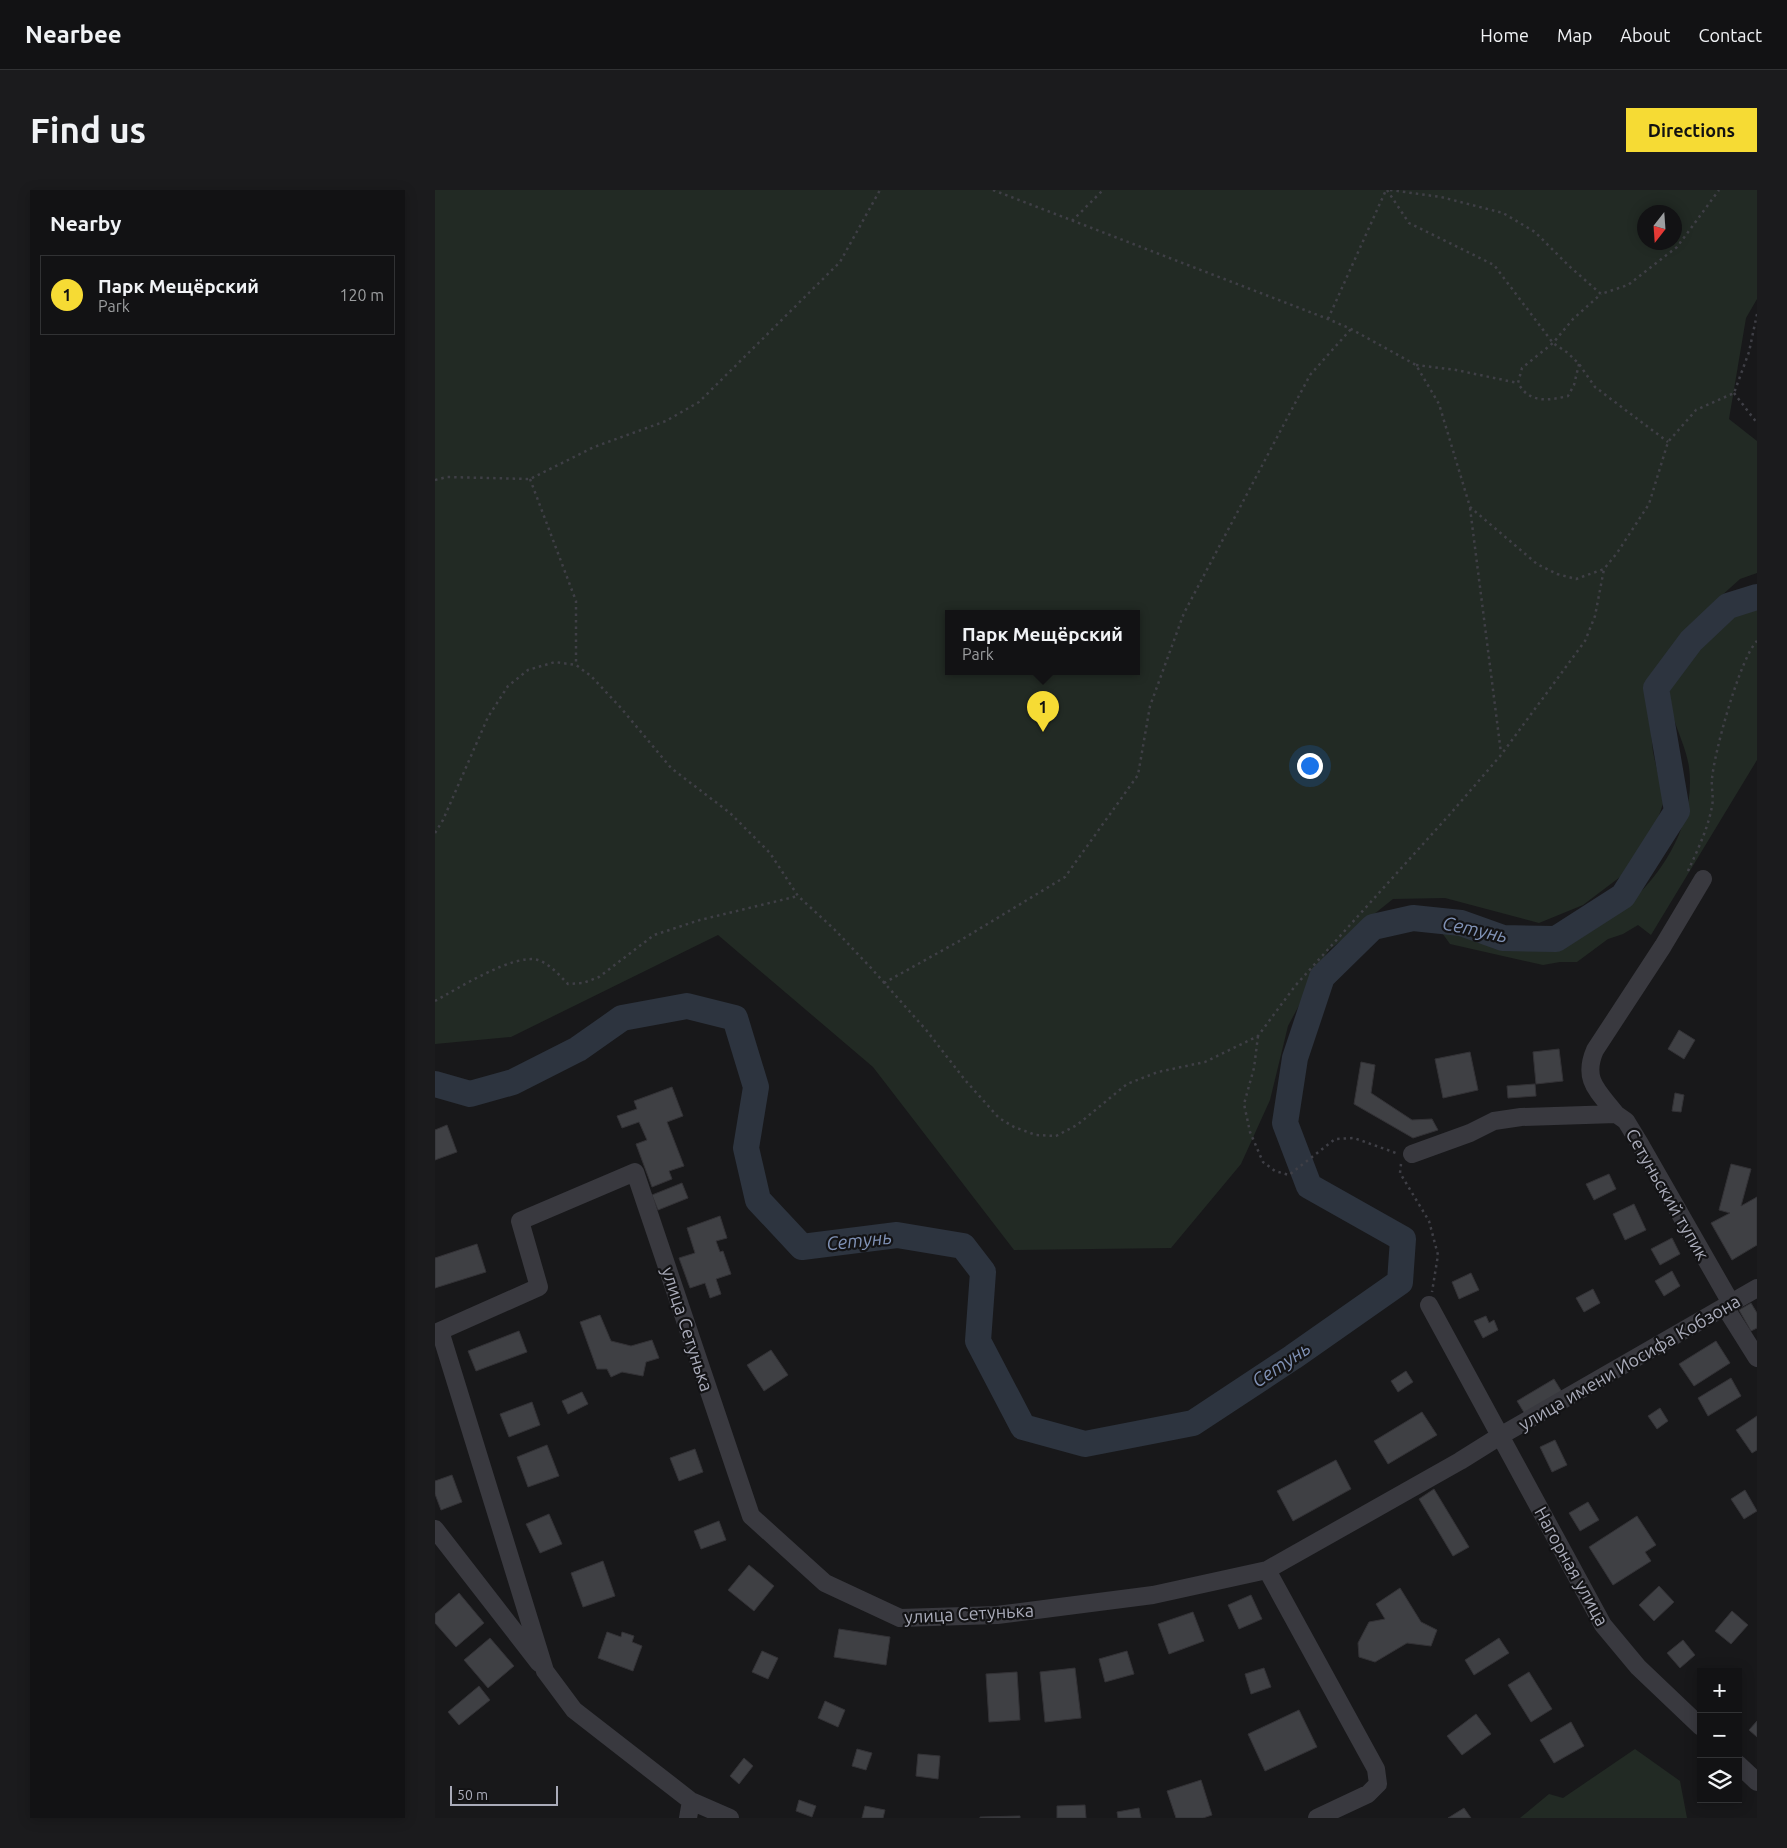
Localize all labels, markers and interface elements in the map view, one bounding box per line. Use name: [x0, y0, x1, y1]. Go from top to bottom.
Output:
text: Nearbee: [25, 21, 122, 48]
text: Home: [1480, 25, 1529, 45]
text: Map: [1557, 25, 1592, 45]
text: About: [1620, 25, 1670, 45]
text: Contact: [1698, 25, 1762, 45]
button: Directions: [1626, 108, 1757, 152]
text: Find us: [30, 110, 146, 150]
north arrow: [1637, 205, 1682, 250]
text: Nearby: [50, 211, 121, 235]
text: Парк Мещёрский: [98, 275, 259, 297]
text: 1: [62, 286, 72, 304]
text: 120 m: [339, 286, 384, 304]
text: Park: [98, 297, 130, 315]
popup: [945, 610, 1140, 675]
text: Парк Мещёрский: [962, 623, 1123, 645]
text: Park: [962, 645, 994, 663]
pin: 1: [1027, 691, 1059, 732]
your location: [1297, 753, 1323, 779]
water label: Сетунь: [1440, 911, 1510, 947]
street label: Сетуньский тупик: [1622, 1125, 1714, 1263]
water label: Сетунь: [825, 1226, 893, 1254]
street label: улица Сетунька: [658, 1264, 718, 1394]
street label: улица имени Иосифа Кобзона: [1515, 1290, 1743, 1434]
water label: Сетунь: [1248, 1336, 1314, 1392]
street label: Нагорная улица: [1531, 1503, 1613, 1629]
street label: улица Сетунька: [904, 1600, 1034, 1626]
map controls: [1697, 1668, 1742, 1803]
button: +: [1697, 1668, 1742, 1713]
button: −: [1697, 1713, 1742, 1758]
button: layers: [1697, 1758, 1742, 1803]
scale bar: [450, 1783, 557, 1806]
text: 50 m: [457, 1787, 488, 1803]

